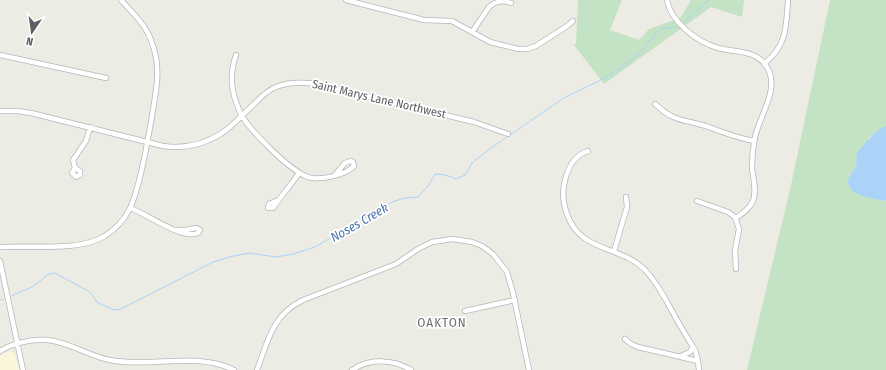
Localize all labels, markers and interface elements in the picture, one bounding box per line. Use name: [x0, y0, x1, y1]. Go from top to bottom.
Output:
north arrow: [12, 12, 52, 52]
text: N: [25, 34, 35, 48]
street label: Saint Marys Lane Northwest: [311, 77, 447, 121]
water label: Noses Creek: [328, 200, 391, 245]
district label: OAKTON: [417, 315, 467, 330]

